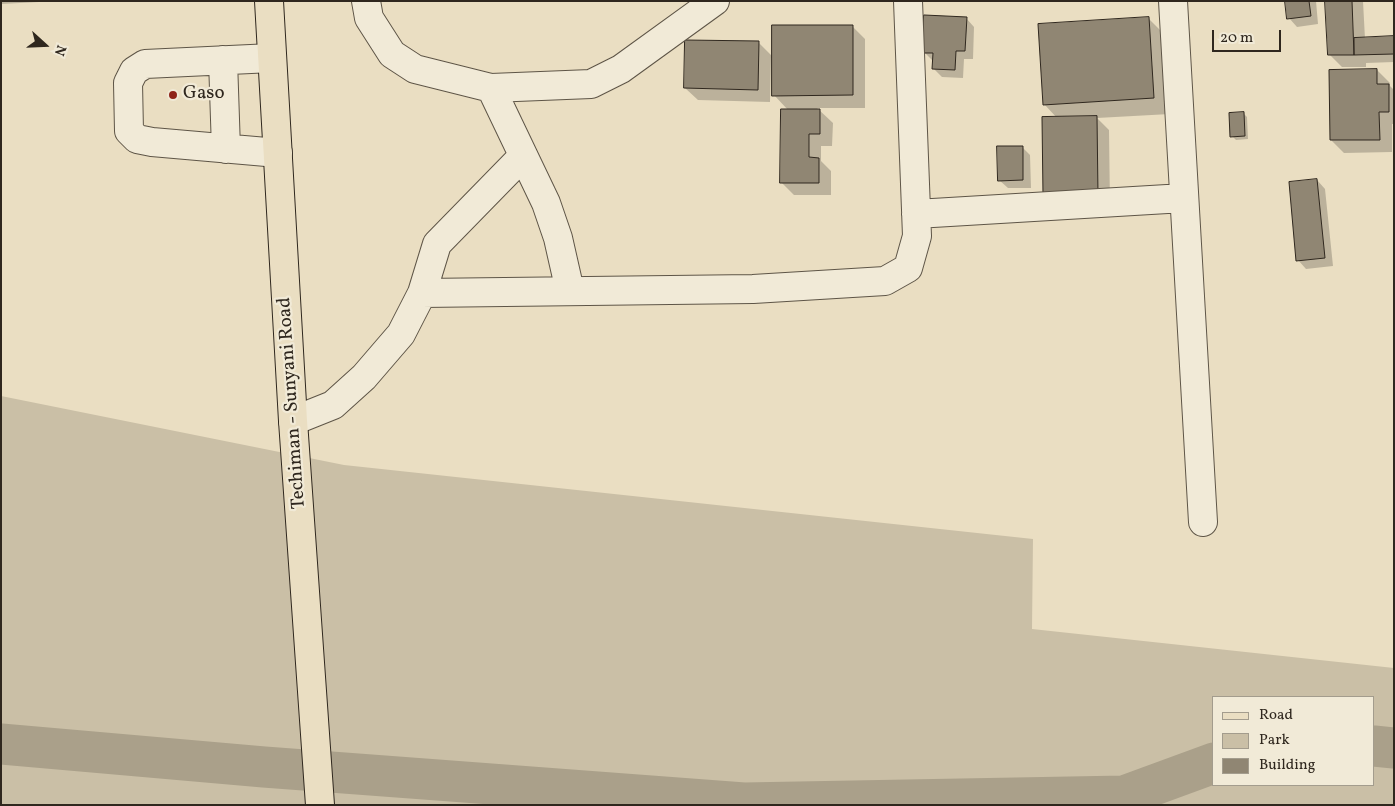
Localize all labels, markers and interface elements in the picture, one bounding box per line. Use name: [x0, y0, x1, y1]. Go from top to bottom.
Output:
north arrow: [20, 20, 70, 70]
scale bar: [1215, 20, 1284, 52]
text: 20 m: [1220, 28, 1253, 49]
text: N: [49, 42, 70, 58]
place label: Gaso: [183, 84, 225, 106]
marker: Gaso: [167, 89, 179, 101]
street label: Techiman - Sunyani Road: [274, 296, 312, 510]
legend: [1212, 696, 1375, 786]
text: Road: [1259, 705, 1293, 726]
text: Park: [1259, 730, 1290, 751]
text: Building: [1259, 755, 1315, 776]

